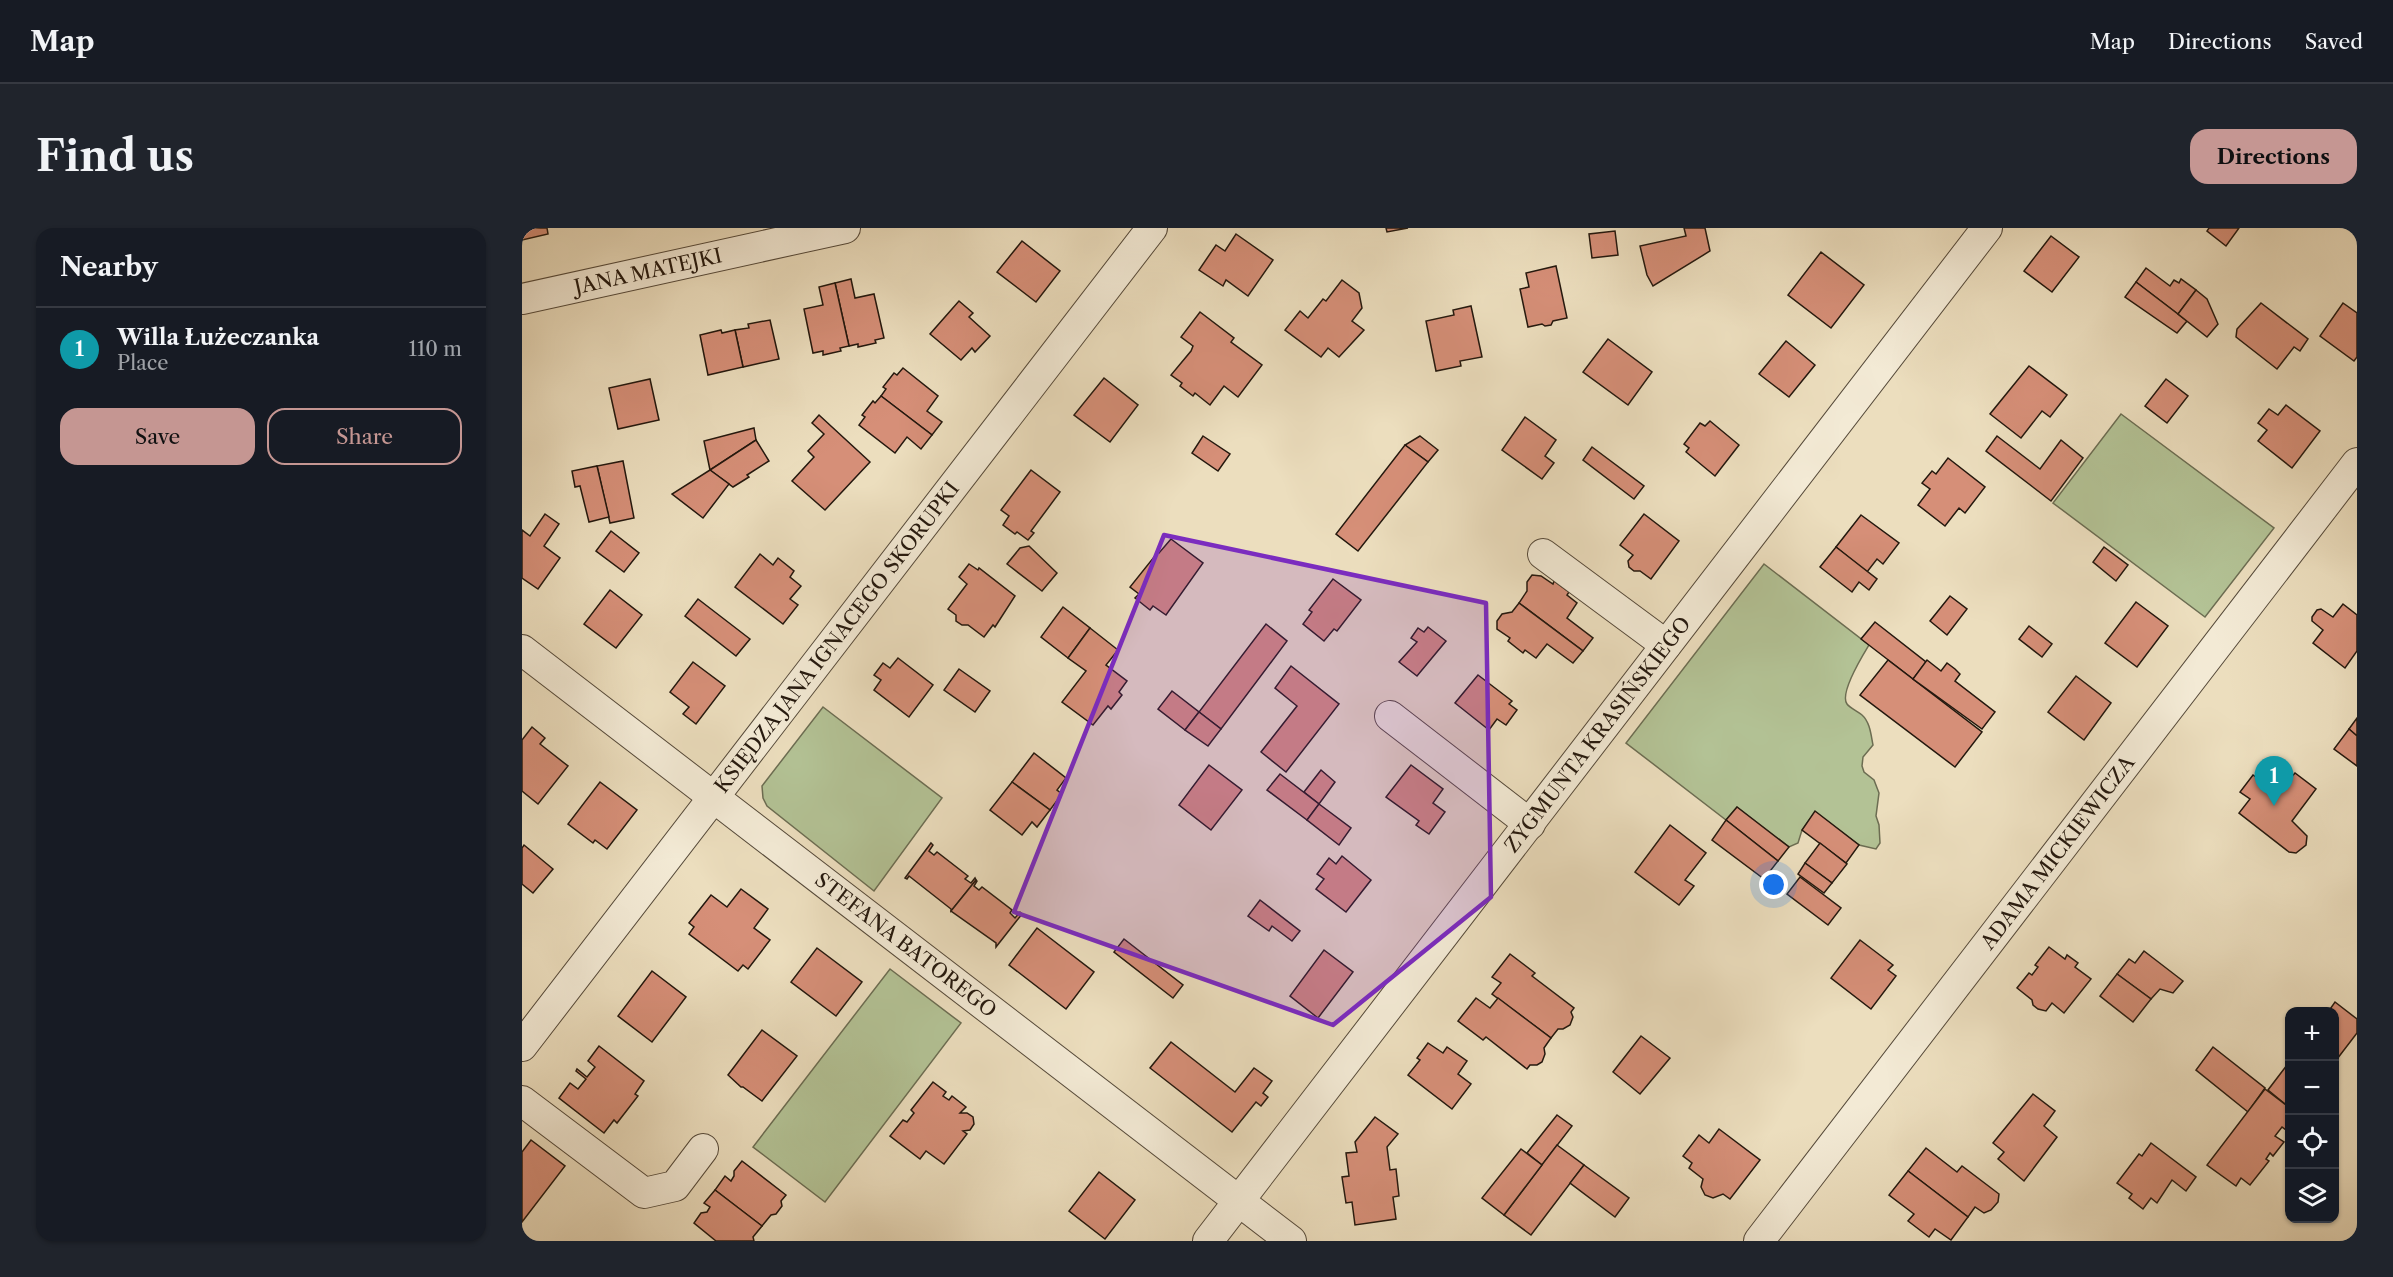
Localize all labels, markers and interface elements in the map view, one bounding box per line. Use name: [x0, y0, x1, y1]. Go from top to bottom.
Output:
text: Map: [30, 24, 94, 58]
text: Map: [2090, 29, 2135, 54]
text: Directions: [2168, 29, 2272, 54]
text: Saved: [2305, 29, 2363, 54]
button: Directions: [2190, 129, 2357, 184]
text: Find us: [36, 130, 194, 182]
street label: JANA MATEJKI: [569, 243, 724, 300]
text: Nearby: [60, 251, 158, 283]
text: Willa Łużeczanka: [117, 324, 319, 351]
text: 1: [75, 337, 84, 361]
text: 110 m: [409, 337, 462, 361]
text: Place: [117, 351, 168, 375]
button: Save: [60, 408, 255, 465]
button: Share: [267, 408, 462, 465]
street label: KSIĘDZA JANA IGNACEGO SKORUPKI: [710, 477, 964, 797]
street label: ZYGMUNTA KRASIŃSKIEGO: [1499, 612, 1696, 857]
street label: ADAMA MICKIEWICZA: [1975, 750, 2140, 955]
pin: 1: [2254, 756, 2294, 806]
street label: STEFANA BATOREGO: [810, 868, 1001, 1022]
your location: [1759, 870, 1788, 899]
map controls: [2285, 1007, 2339, 1223]
button: +: [2285, 1007, 2339, 1061]
button: −: [2285, 1061, 2339, 1115]
button: locate: [2285, 1115, 2339, 1169]
button: layers: [2285, 1169, 2339, 1223]

